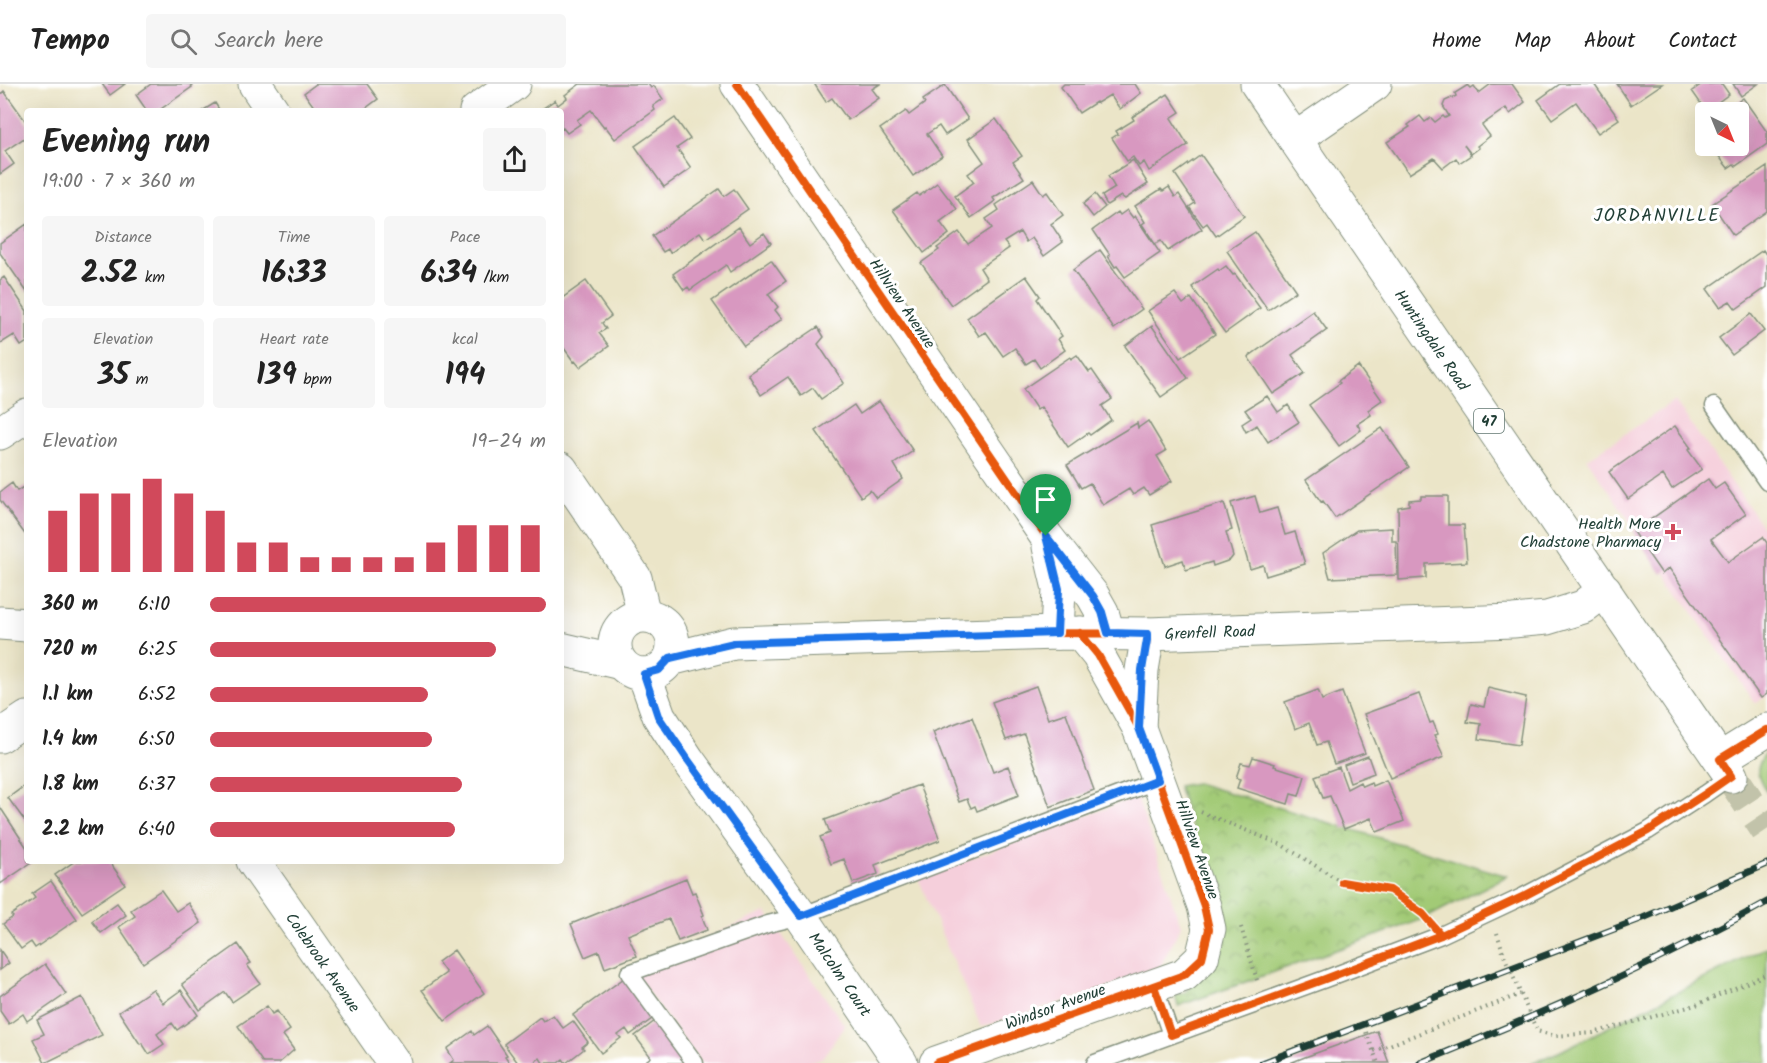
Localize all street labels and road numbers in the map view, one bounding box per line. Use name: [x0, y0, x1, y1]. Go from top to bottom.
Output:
street label: Hillview Avenue: [862, 254, 941, 354]
street label: Huntingdale Road: [1387, 285, 1475, 397]
road number: 47: [1474, 409, 1504, 433]
street label: Grenfell Road: [1164, 619, 1257, 647]
street label: Hillview Avenue: [1168, 796, 1225, 903]
street label: Colebrook Avenue: [278, 907, 366, 1018]
street label: Malcolm Court: [801, 927, 877, 1023]
street label: Windsor Avenue: [1002, 978, 1109, 1037]

